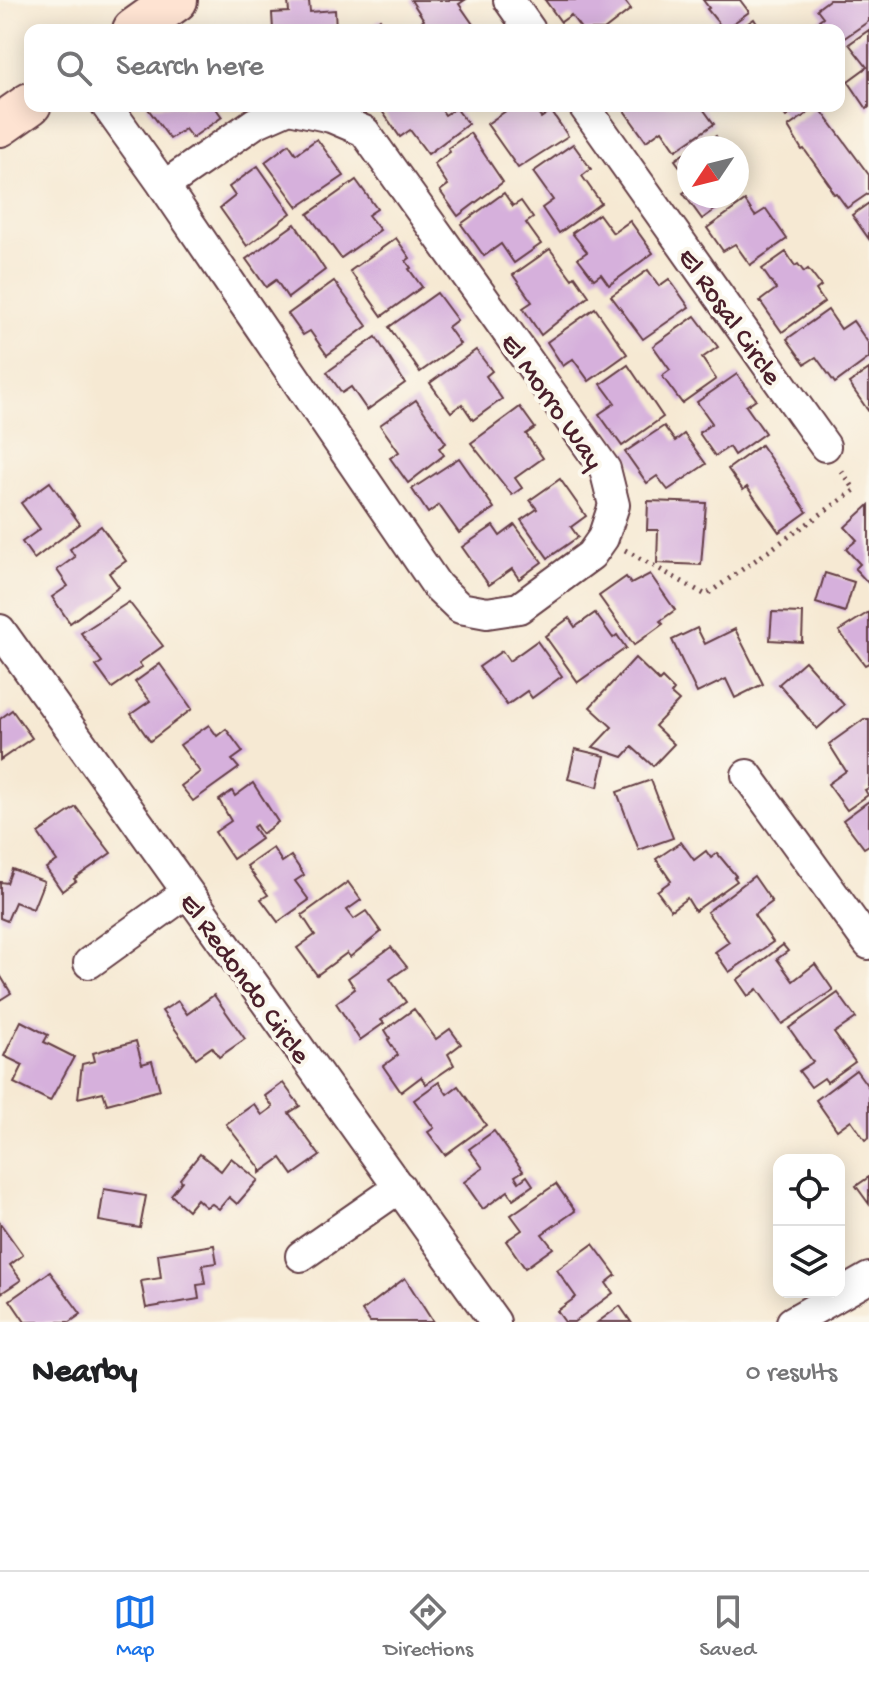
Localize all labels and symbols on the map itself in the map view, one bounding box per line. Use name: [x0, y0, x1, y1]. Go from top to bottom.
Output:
north arrow: [677, 136, 749, 208]
street label: El Rosal Circle: [669, 243, 788, 393]
street label: El Morro Way: [491, 328, 609, 477]
street label: El Redondo Circle: [171, 888, 317, 1072]

